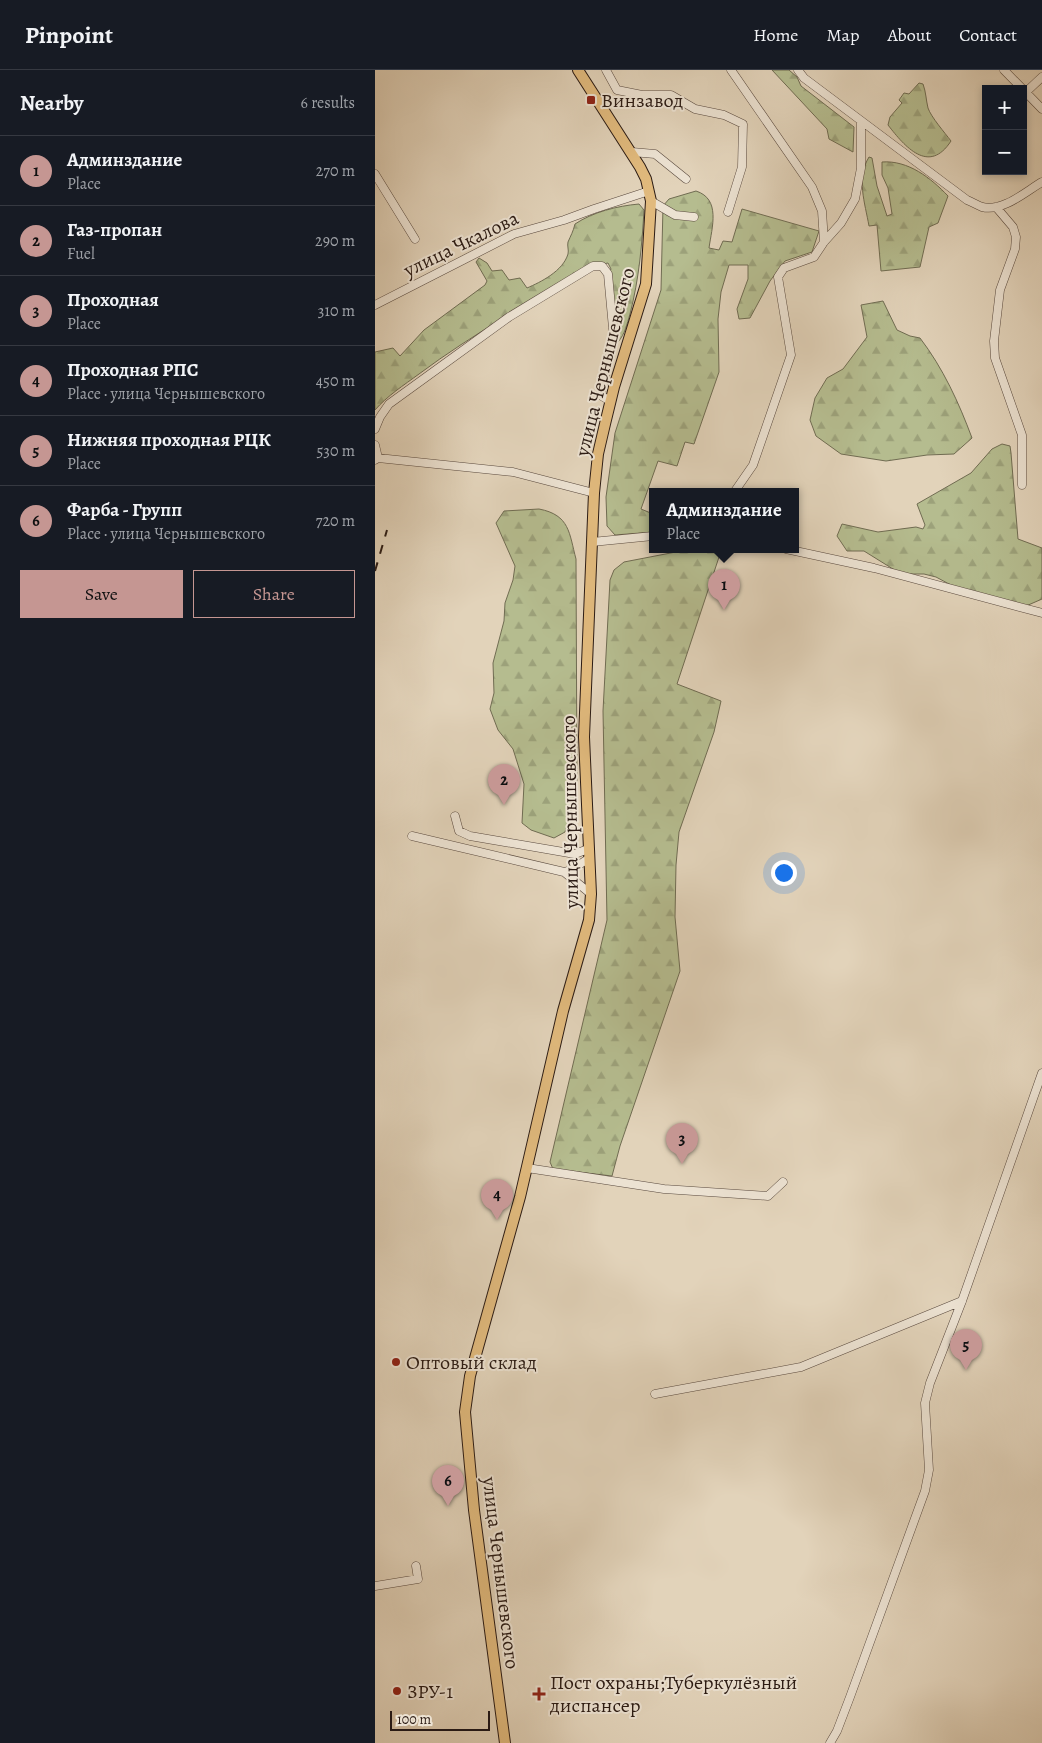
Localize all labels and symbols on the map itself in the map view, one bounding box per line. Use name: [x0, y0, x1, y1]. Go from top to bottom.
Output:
place label: Винзавод: [601, 87, 684, 114]
marker: Винзавод: [585, 94, 597, 106]
street label: улица Чкалова: [398, 204, 524, 284]
street label: улица Чернышевского: [568, 265, 641, 460]
pin: 1: [708, 569, 740, 610]
street label: улица Чернышевского: [555, 715, 585, 910]
pin: 2: [488, 764, 520, 805]
your location: [771, 860, 797, 886]
pin: 3: [666, 1123, 698, 1164]
pin: 4: [481, 1179, 513, 1220]
pin: 5: [950, 1329, 982, 1370]
place label: Оптовый склад: [406, 1349, 537, 1376]
marker: Оптовый склад: [390, 1356, 402, 1368]
pin: 6: [432, 1465, 464, 1506]
street label: улица Чернышевского: [476, 1474, 526, 1671]
place label: Пост охраны;Туберкулёзный диспансер: [549, 1669, 797, 1719]
place label: ЗРУ-1: [407, 1678, 453, 1705]
marker: ЗРУ-1: [391, 1685, 403, 1697]
marker: Пост охраны;Туберкулёзный диспансер: [532, 1687, 546, 1701]
scale bar: [390, 1708, 490, 1731]

